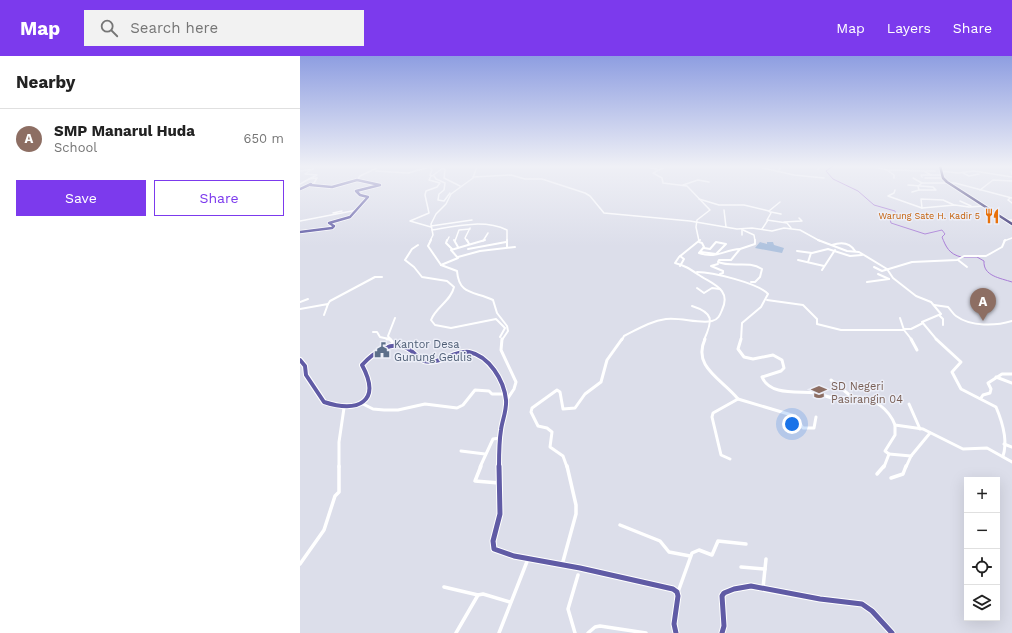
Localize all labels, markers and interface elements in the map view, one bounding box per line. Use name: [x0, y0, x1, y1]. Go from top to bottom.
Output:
search box: [84, 10, 364, 46]
text: Map: [20, 17, 60, 40]
icon: search: [98, 17, 120, 39]
text: Search here: [130, 19, 218, 37]
text: Map: [836, 20, 865, 36]
text: Layers: [887, 20, 931, 36]
text: Share: [953, 20, 992, 36]
text: Nearby: [16, 72, 75, 92]
text: SMP Manarul Huda: [54, 122, 195, 140]
text: A: [25, 131, 33, 146]
text: 650 m: [244, 131, 284, 146]
text: School: [54, 140, 97, 155]
button: Save: [16, 180, 146, 216]
button: Share: [154, 180, 284, 216]
restaurant icon: Warung Sate H. Kadir 5: [983, 207, 1001, 225]
place label: Warung Sate H. Kadir 5: [879, 211, 980, 221]
pin: A: [970, 288, 996, 321]
place label: Kantor Desa Gunung Geulis: [394, 338, 472, 364]
public building icon: Kantor Desa Gunung Geulis: [373, 341, 391, 359]
place label: SD Negeri Pasirangin 04: [831, 380, 903, 406]
school or university icon: SD Negeri Pasirangin 04: [810, 383, 828, 401]
your location: [782, 414, 802, 434]
map controls: [964, 477, 1000, 621]
button: +: [964, 477, 1000, 513]
button: −: [964, 513, 1000, 549]
button: locate: [964, 549, 1000, 585]
button: layers: [964, 585, 1000, 621]

